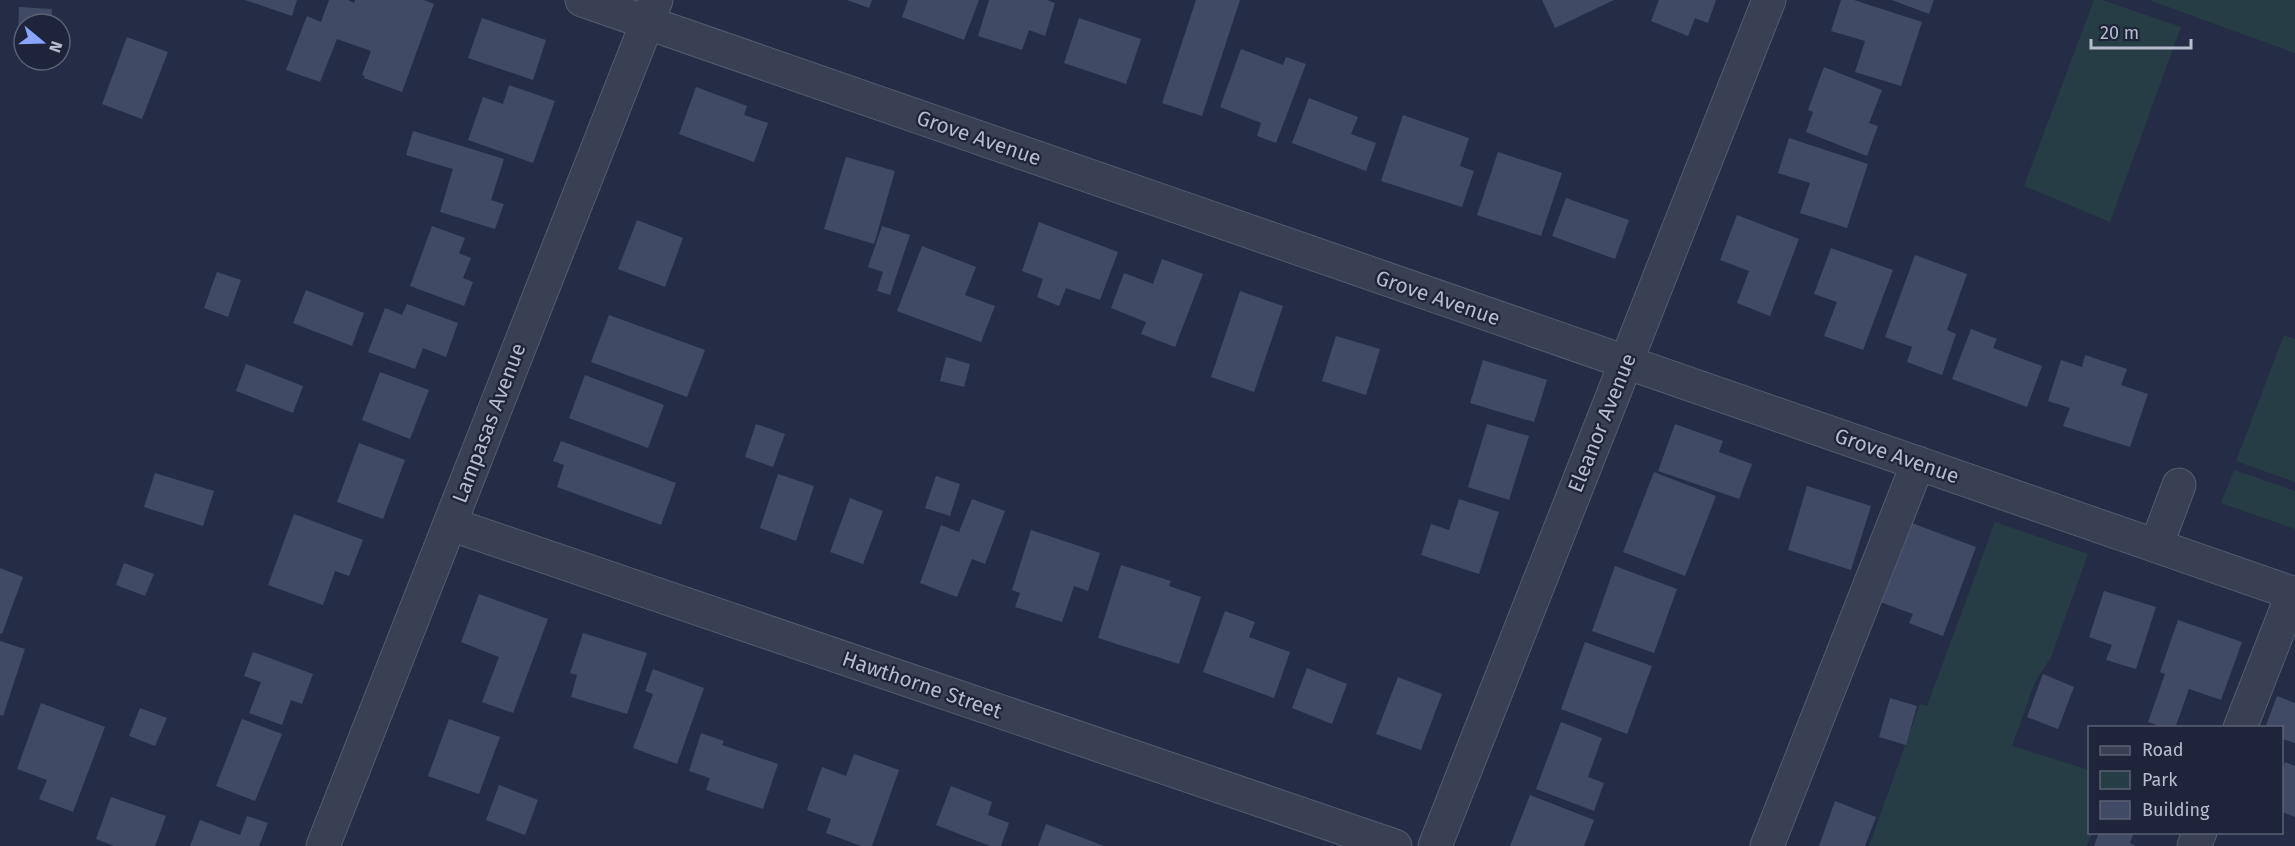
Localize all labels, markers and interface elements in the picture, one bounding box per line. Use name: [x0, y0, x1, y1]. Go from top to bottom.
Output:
north arrow: [12, 12, 72, 72]
scale bar: [2091, 12, 2192, 50]
text: 20 m: [2100, 22, 2139, 44]
text: N: [45, 39, 66, 55]
street label: Grove Avenue: [913, 105, 1045, 171]
street label: Grove Avenue: [1372, 265, 1504, 331]
street label: Lampasas Avenue: [447, 339, 531, 507]
street label: Eleanor Avenue: [1562, 350, 1642, 496]
street label: Grove Avenue: [1831, 423, 1963, 489]
street label: Hawthorne Street: [839, 645, 1006, 725]
legend: [2088, 726, 2283, 834]
text: Road: [2142, 739, 2184, 761]
text: Park: [2142, 769, 2178, 791]
text: Building: [2142, 799, 2210, 821]

